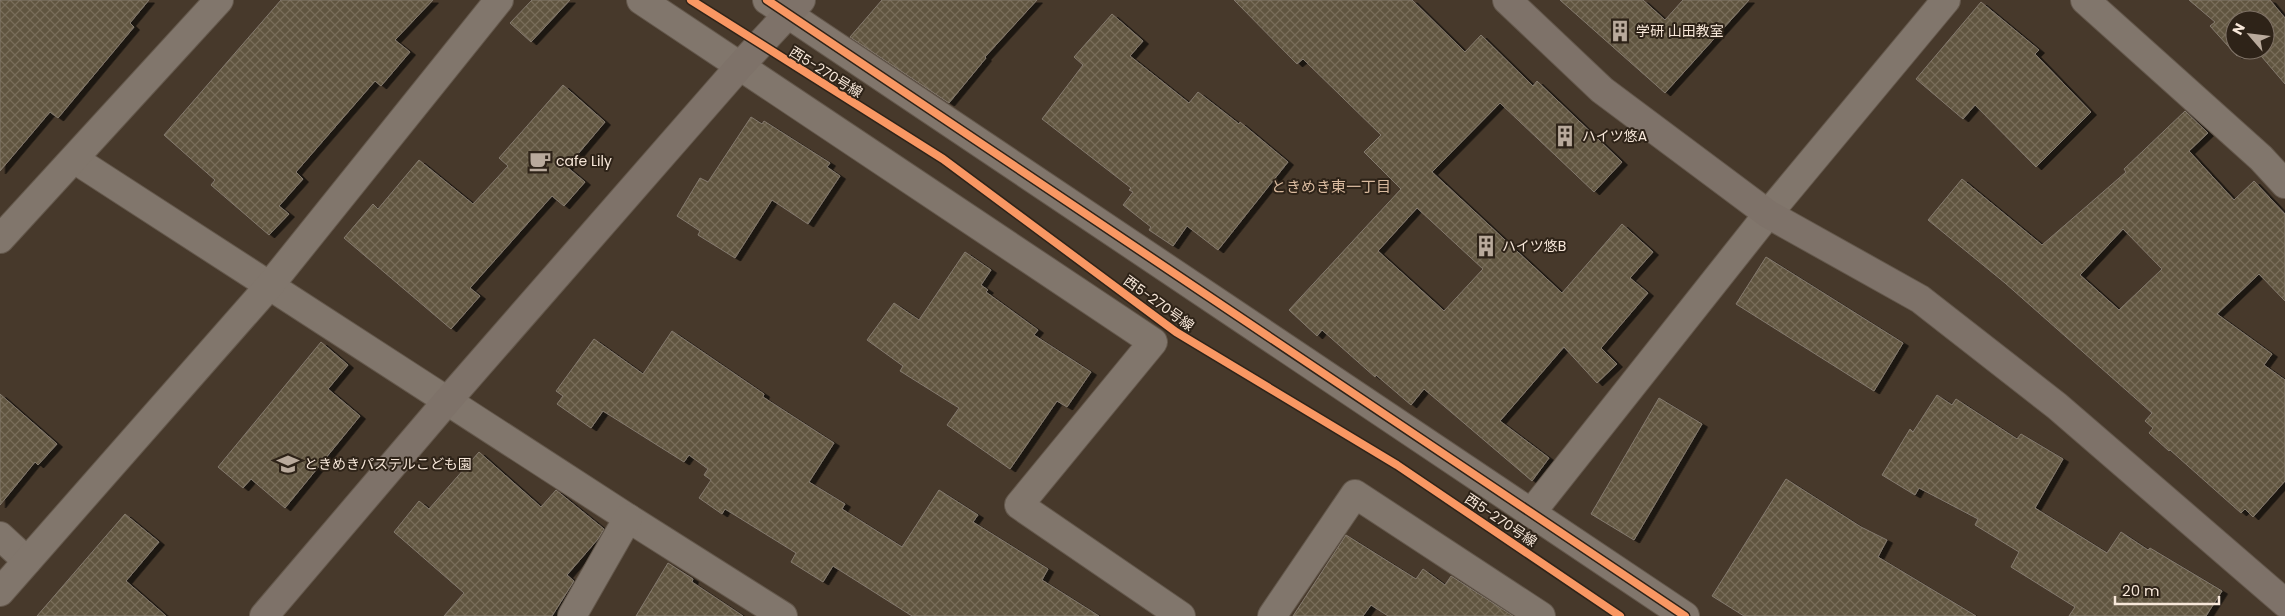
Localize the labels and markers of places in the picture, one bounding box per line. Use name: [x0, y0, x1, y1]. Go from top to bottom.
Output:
building icon: 学研 山田教室: [1607, 18, 1633, 44]
place label: 学研 山田教室: [1636, 21, 1724, 41]
building icon: ハイツ悠A: [1552, 123, 1578, 149]
place label: ハイツ悠A: [1582, 126, 1647, 146]
cafe icon: cafe Lily: [527, 148, 553, 174]
place label: cafe Lily: [556, 151, 612, 171]
building icon: ハイツ悠B: [1473, 233, 1499, 259]
place label: ハイツ悠B: [1502, 236, 1566, 256]
school or university icon: ときめきパステルこども園: [275, 451, 301, 477]
place label: ときめきパステルこども園: [304, 454, 472, 474]

